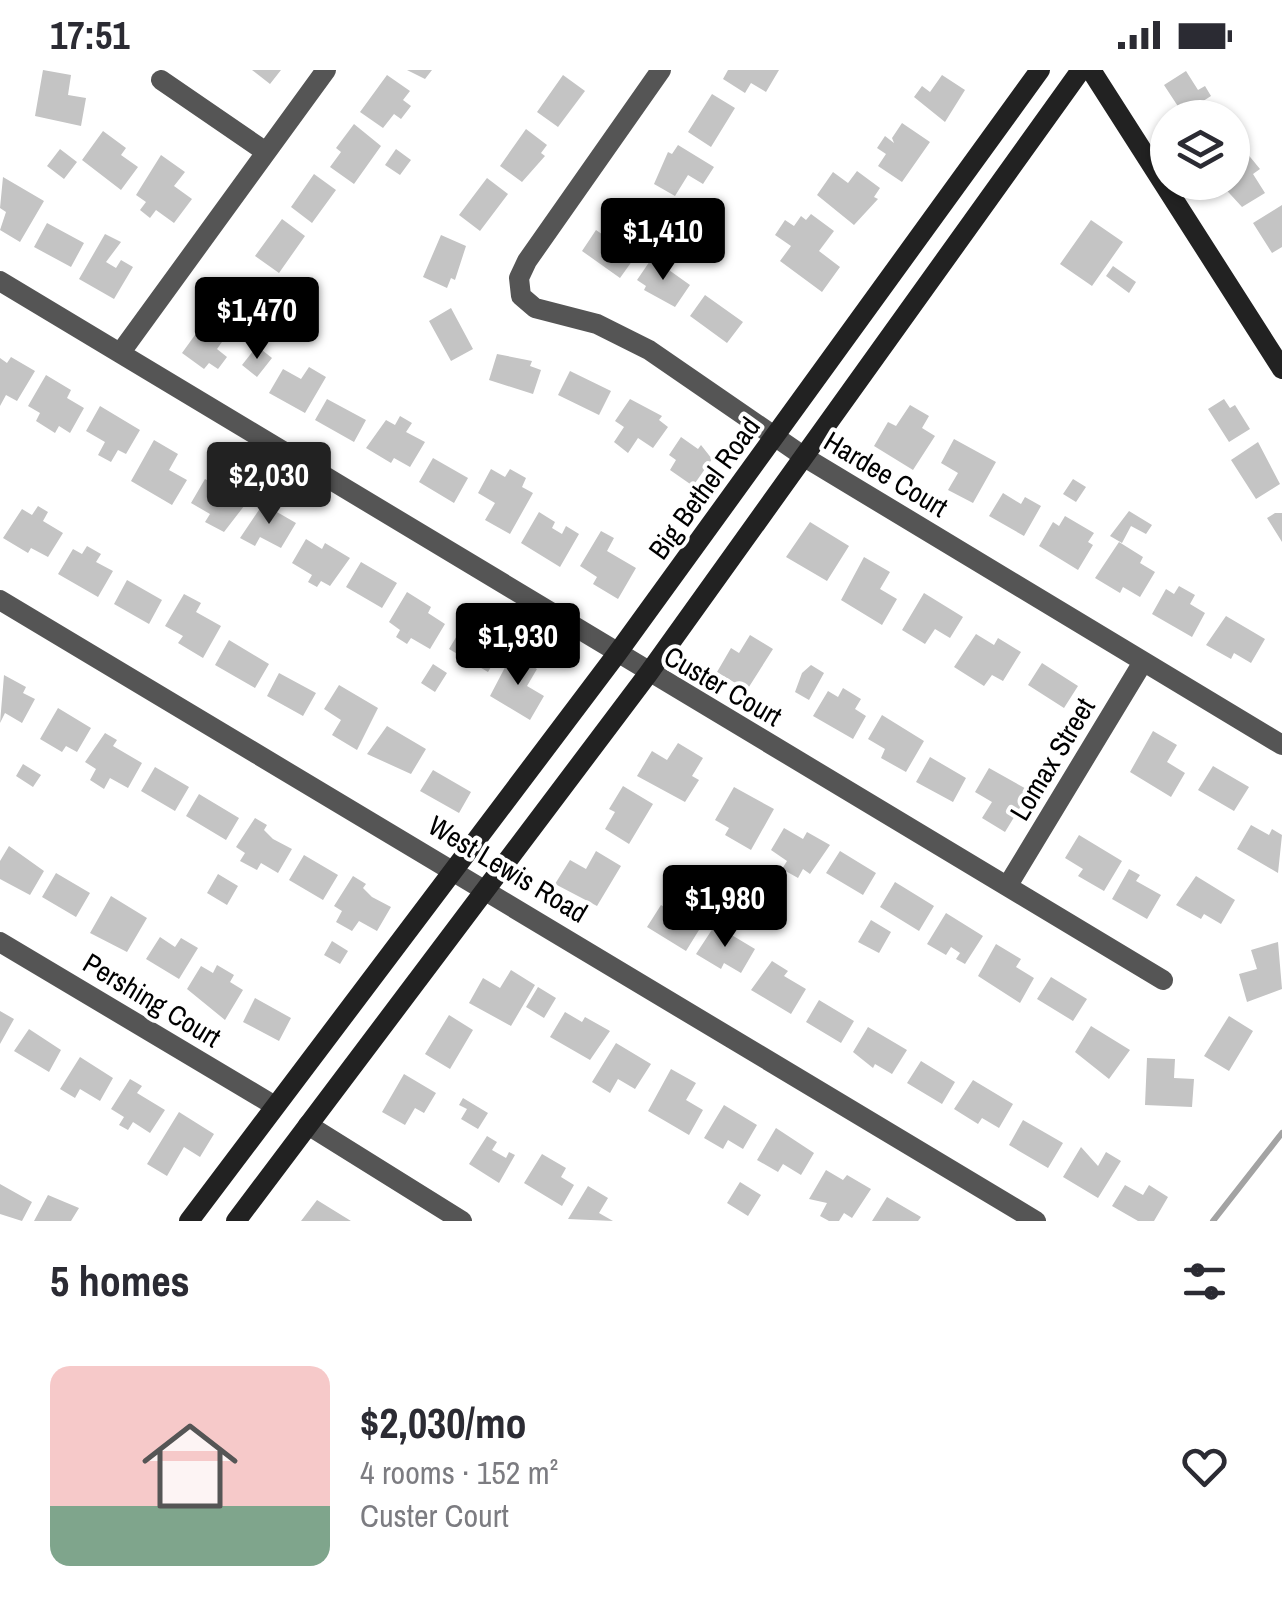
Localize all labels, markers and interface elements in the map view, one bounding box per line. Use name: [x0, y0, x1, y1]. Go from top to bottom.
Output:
text: 17:51: [50, 10, 130, 61]
map controls: [1150, 100, 1250, 200]
button: layers: [1150, 100, 1250, 200]
pin: $1,410: [582, 198, 744, 283]
text: $1,410: [623, 209, 703, 252]
pin: $1,470: [176, 277, 338, 362]
text: $1,470: [217, 288, 297, 331]
street label: Big Bethel Road: [639, 409, 769, 567]
street label: Hardee Court: [817, 422, 955, 526]
pin: $2,030: [188, 442, 350, 527]
text: $2,030: [229, 453, 309, 496]
pin: $1,930: [437, 603, 599, 688]
text: $1,930: [478, 614, 558, 657]
street label: Custer Court: [657, 637, 789, 735]
street label: Lomax Street: [1001, 691, 1103, 827]
street label: West Lewis Road: [421, 806, 595, 932]
pin: $1,980: [644, 865, 806, 950]
text: $1,980: [685, 876, 765, 919]
street label: Pershing Court: [76, 944, 228, 1056]
text: 5 homes: [50, 1253, 190, 1309]
icon: filters: [1177, 1254, 1232, 1309]
text: $2,030/mo: [360, 1395, 527, 1451]
icon: home: [130, 1406, 250, 1526]
icon: heart: [1177, 1439, 1232, 1494]
text: 4 rooms · 152 m²: [360, 1451, 558, 1494]
text: Custer Court: [360, 1494, 509, 1537]

